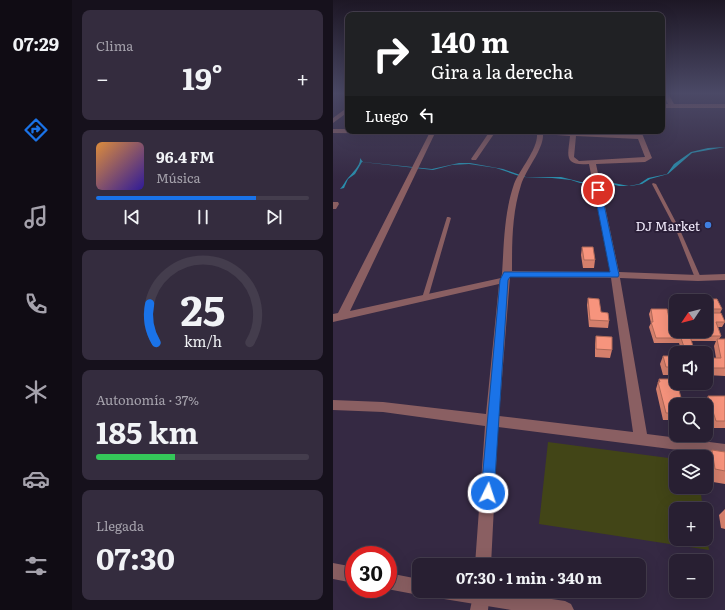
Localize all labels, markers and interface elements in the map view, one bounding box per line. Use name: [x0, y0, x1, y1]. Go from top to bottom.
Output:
text: 140 m: [431, 20, 509, 62]
icon: right: [365, 28, 417, 80]
text: 07:29: [13, 30, 59, 57]
text: Clima: [96, 36, 133, 55]
text: 19°: [182, 55, 223, 99]
text: Gira a la derecha: [431, 58, 573, 85]
text: −: [96, 61, 109, 94]
text: +: [296, 61, 309, 94]
text: Luego: [365, 104, 408, 127]
icon: left: [416, 104, 438, 126]
icon: directions: [22, 116, 50, 144]
text: 96.4 FM: [156, 145, 214, 168]
text: Música: [156, 168, 201, 187]
pin: [581, 173, 615, 207]
icon: arrive: [587, 179, 609, 201]
icon: music: [22, 203, 50, 231]
icon: previous: [121, 206, 143, 228]
icon: pause: [192, 206, 214, 228]
icon: next: [263, 206, 285, 228]
place label: DJ Market: [635, 216, 701, 235]
marker: DJ Market: [703, 220, 713, 230]
text: 25: [180, 277, 225, 339]
icon: phone: [22, 290, 50, 318]
north arrow: [669, 294, 713, 338]
map controls: [669, 294, 713, 598]
text: km/h: [183, 330, 222, 351]
button: sound: [669, 346, 713, 390]
icon: climate: [22, 378, 50, 406]
text: Autonomía · 37%: [96, 390, 199, 409]
button: search: [669, 398, 713, 442]
text: 185 km: [96, 409, 198, 453]
button: layers: [669, 450, 713, 494]
icon: car: [22, 465, 50, 493]
position arrow: [467, 472, 509, 514]
button: +: [669, 502, 713, 546]
text: Llegada: [96, 516, 144, 535]
text: 07:30: [96, 535, 175, 579]
speed limit sign: 30: [345, 546, 397, 598]
icon: filters: [22, 552, 50, 580]
button: −: [669, 554, 713, 598]
text: 07:30 · 1 min · 340 m: [456, 566, 602, 589]

